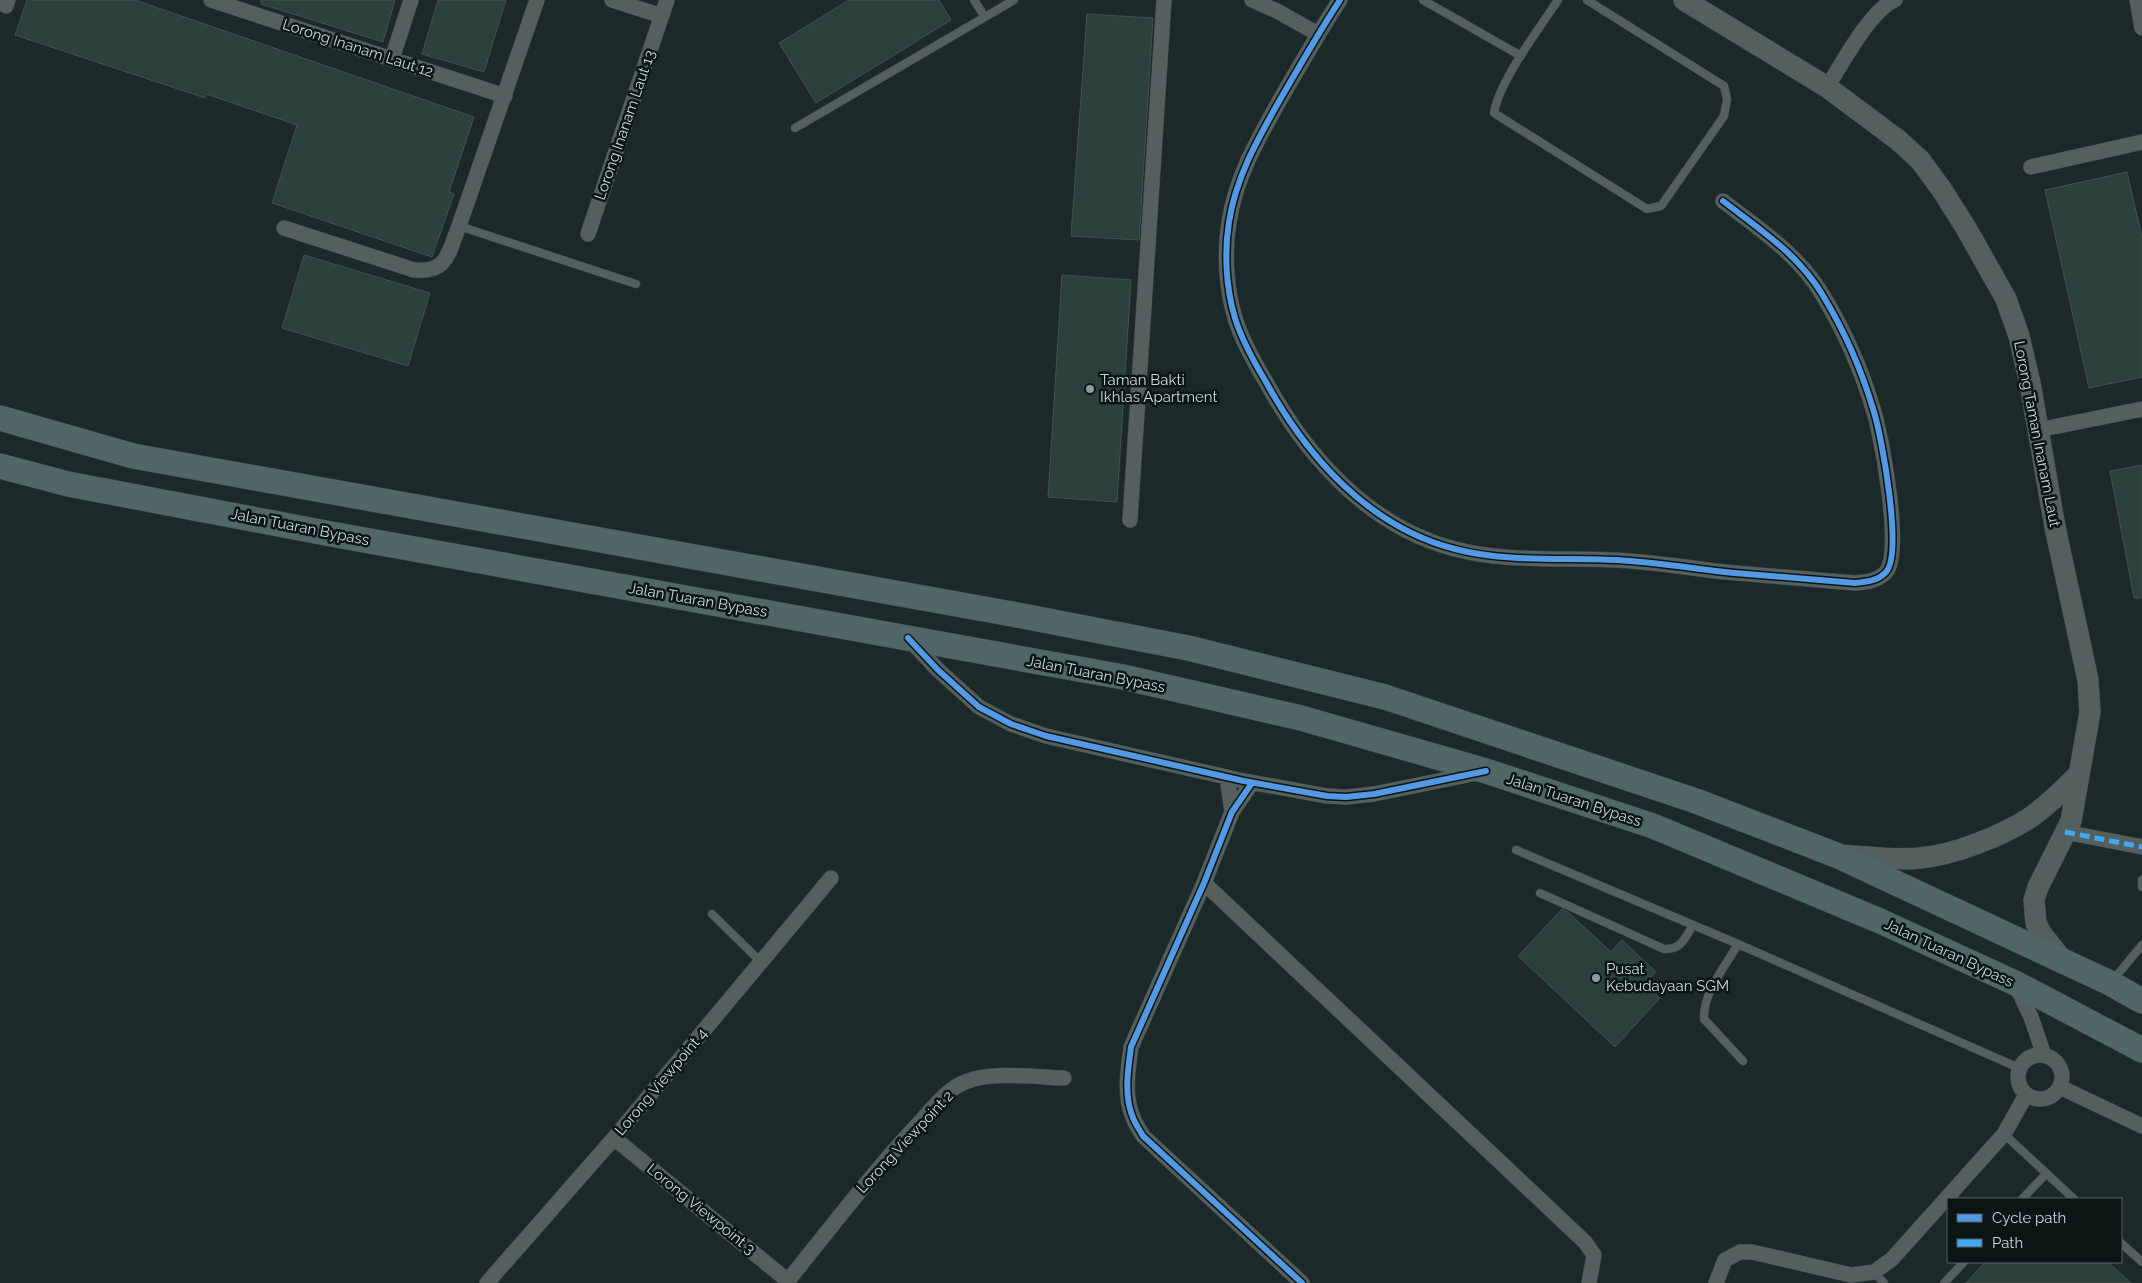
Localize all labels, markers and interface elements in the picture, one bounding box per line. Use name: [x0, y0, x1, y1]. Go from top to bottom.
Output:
street label: Lorong Inanam Laut 12: [280, 15, 436, 81]
street label: Lorong Inanam Laut 13: [591, 48, 659, 202]
street label: Lorong Taman Inanam Laut: [2010, 339, 2064, 529]
place label: Taman Bakti Ikhlas Apartment: [1100, 371, 1217, 406]
marker: Taman Bakti Ikhlas Apartment: [1084, 383, 1096, 395]
street label: Jalan Tuaran Bypass: [229, 505, 371, 549]
street label: Jalan Tuaran Bypass: [627, 579, 769, 621]
street label: Jalan Tuaran Bypass: [1025, 652, 1167, 696]
street label: Jalan Tuaran Bypass: [1504, 770, 1644, 830]
street label: Jalan Tuaran Bypass: [1881, 915, 2017, 991]
place label: Pusat Kebudayaan SGM: [1606, 960, 1729, 995]
marker: Pusat Kebudayaan SGM: [1590, 972, 1602, 984]
street label: Lorong Viewpoint 4: [611, 1025, 711, 1139]
street label: Lorong Viewpoint 2: [853, 1087, 957, 1197]
street label: Lorong Viewpoint 3: [643, 1160, 759, 1258]
legend: [1947, 1198, 2122, 1263]
text: Cycle path: [1992, 1209, 2066, 1227]
text: Path: [1992, 1234, 2023, 1252]

